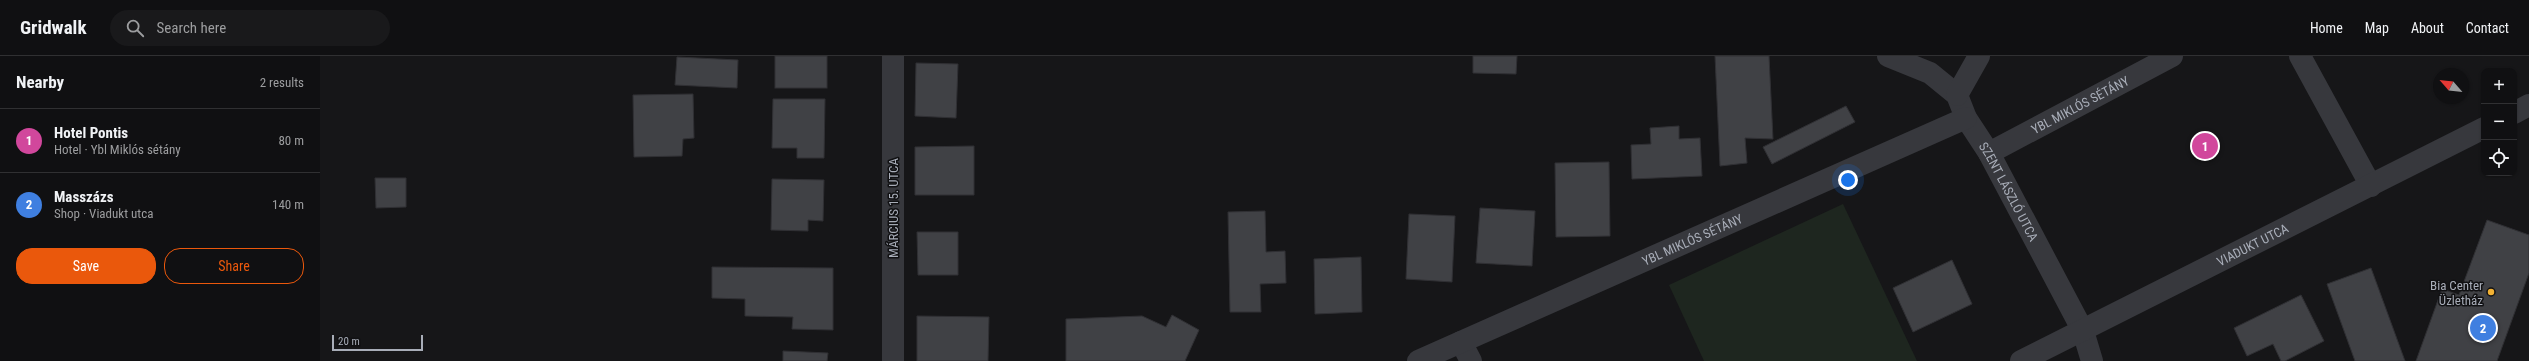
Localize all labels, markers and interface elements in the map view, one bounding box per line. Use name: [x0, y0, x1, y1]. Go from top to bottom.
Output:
search box: [110, 10, 390, 46]
text: Gridwalk: [20, 16, 86, 39]
icon: search: [124, 17, 146, 39]
text: Search here: [156, 19, 226, 37]
text: Home: [2310, 20, 2343, 36]
text: Map: [2365, 20, 2389, 36]
text: About: [2411, 20, 2444, 36]
text: Contact: [2466, 20, 2509, 36]
north arrow: [2433, 68, 2469, 104]
map controls: [2481, 68, 2517, 176]
button: +: [2481, 68, 2517, 104]
text: Nearby: [16, 72, 64, 92]
street label: YBL MIKLÓS SÉTÁNY: [2029, 73, 2132, 137]
text: 2 results: [260, 75, 304, 90]
button: −: [2481, 104, 2517, 140]
text: Hotel Pontis: [54, 124, 128, 142]
pin: 1: [2192, 131, 2218, 161]
text: 1: [26, 133, 32, 148]
text: 80 m: [278, 133, 304, 148]
street label: SZENT LÁSZLÓ UTCA: [1976, 139, 2041, 244]
button: locate: [2481, 140, 2517, 176]
text: Hotel · Ybl Miklós sétány: [54, 142, 181, 157]
street label: MÁRCIUS 15. UTCA: [886, 158, 901, 258]
your location: [1838, 170, 1858, 190]
text: Masszázs: [54, 188, 114, 206]
text: 2: [26, 197, 32, 212]
text: 140 m: [272, 197, 304, 212]
text: Shop · Viadukt utca: [54, 206, 153, 221]
street label: YBL MIKLÓS SÉTÁNY: [1640, 211, 1745, 269]
street label: VIADUKT UTCA: [2214, 221, 2291, 269]
button: Save: [16, 248, 156, 284]
button: Share: [164, 248, 304, 284]
place label: Bia Center Üzletház: [2430, 278, 2483, 308]
marker: Bia Center Üzletház: [2486, 287, 2496, 297]
pin: 2: [2470, 313, 2496, 343]
scale bar: [332, 333, 423, 352]
text: 20 m: [338, 335, 360, 348]

